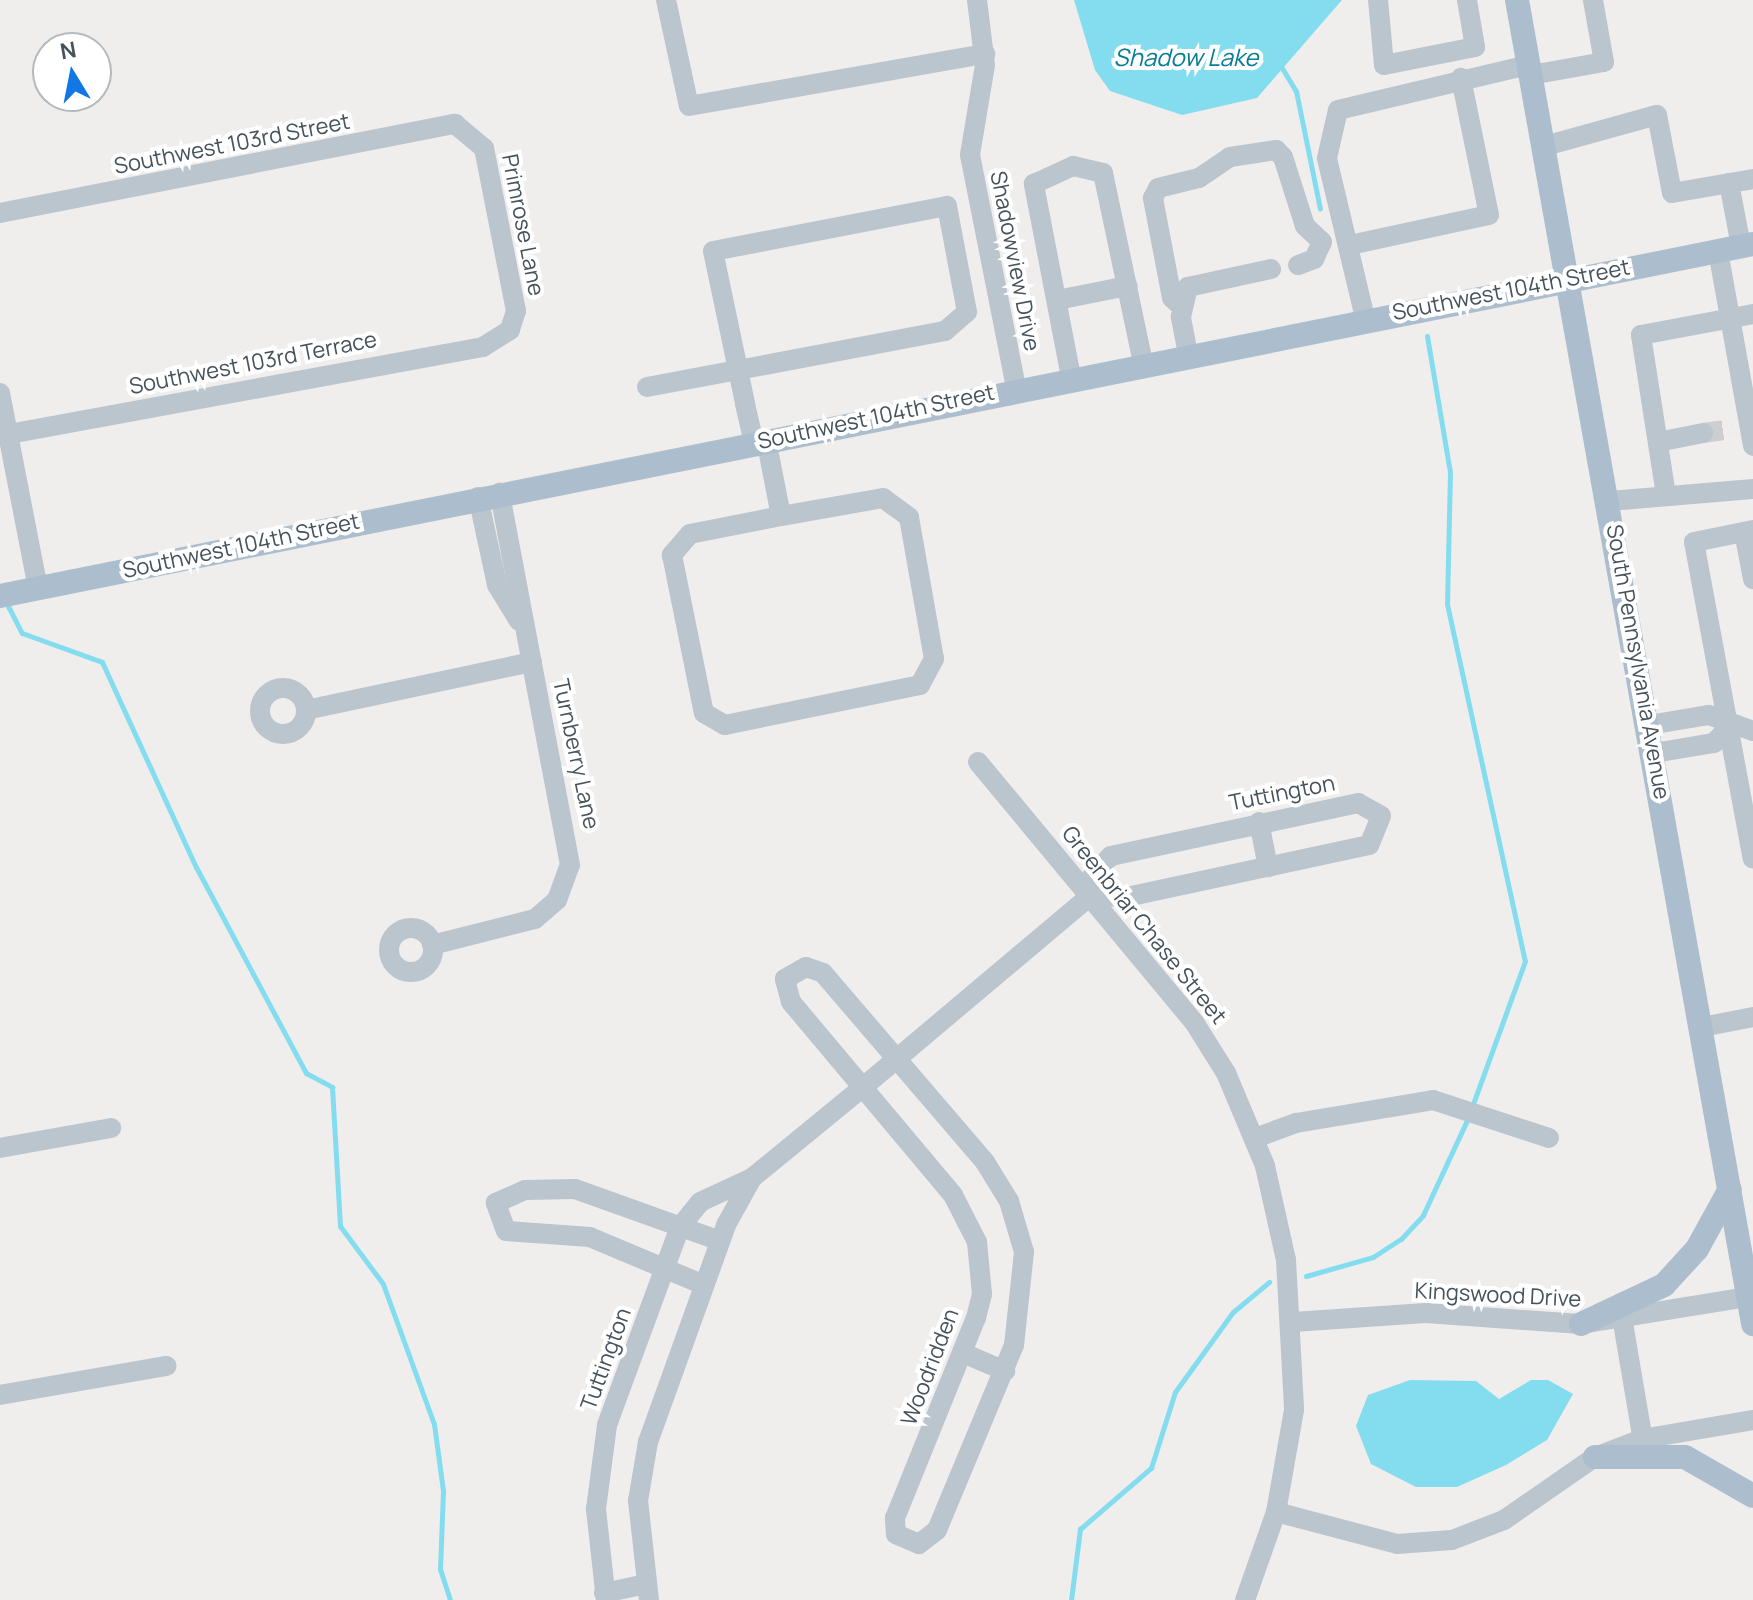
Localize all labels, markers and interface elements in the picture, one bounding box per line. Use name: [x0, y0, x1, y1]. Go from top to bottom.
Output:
north arrow: [32, 32, 112, 112]
text: N: [58, 34, 79, 66]
water label: Shadow Lake: [1114, 43, 1258, 71]
street label: Southwest 103rd Street: [112, 108, 352, 180]
street label: Primrose Lane: [496, 152, 550, 298]
street label: Shadowview Drive: [985, 169, 1045, 353]
street label: Southwest 104th Street: [1390, 254, 1632, 326]
street label: Southwest 103rd Terrace: [127, 326, 379, 400]
street label: Southwest 104th Street: [755, 379, 997, 455]
street label: Southwest 104th Street: [120, 508, 362, 584]
street label: South Pennsylvania Avenue: [1601, 523, 1675, 801]
street label: Turnberry Lane: [547, 676, 605, 832]
street label: Tuttington: [1227, 770, 1337, 816]
street label: Greenbriar Chase Street: [1056, 821, 1232, 1029]
street label: Kingswood Drive: [1414, 1277, 1582, 1313]
street label: Tuttington: [575, 1304, 637, 1414]
street label: Woodridden: [896, 1305, 964, 1429]

